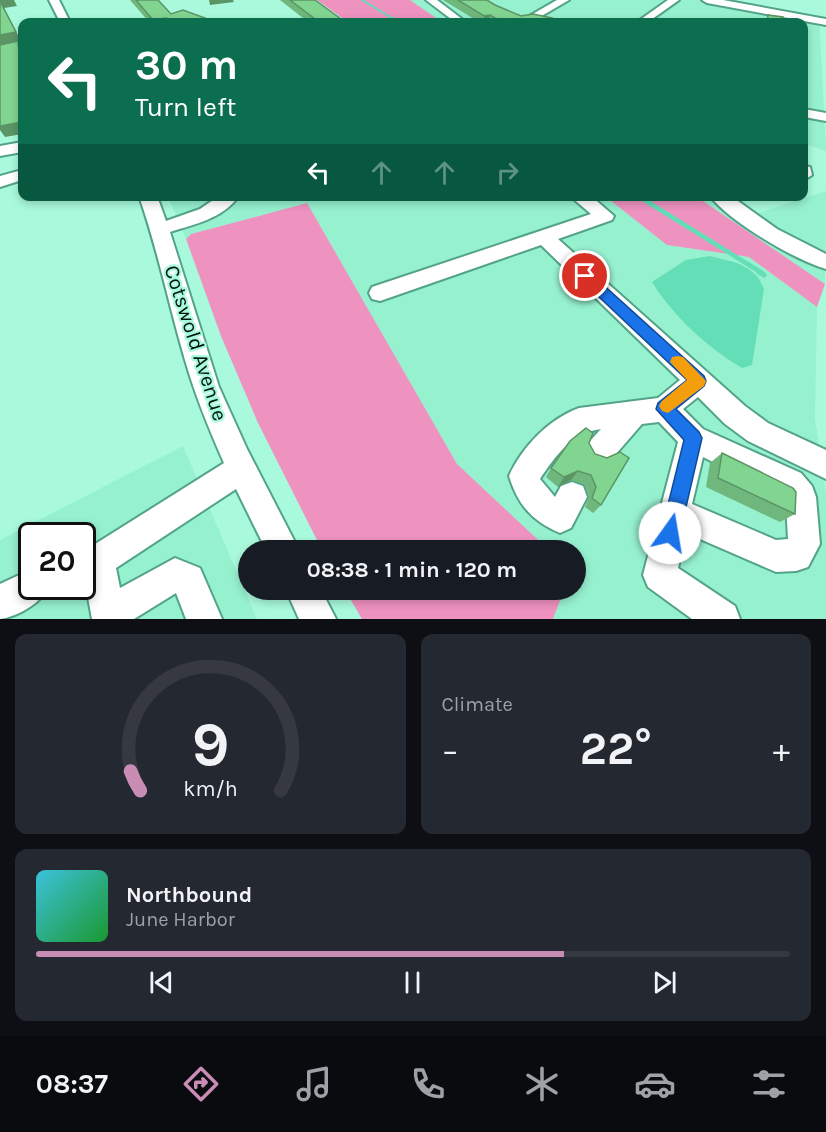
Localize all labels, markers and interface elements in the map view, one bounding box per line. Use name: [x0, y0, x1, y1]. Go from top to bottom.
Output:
text: 30 m: [135, 40, 238, 90]
icon: left: [36, 42, 114, 120]
text: Turn left: [135, 91, 236, 123]
icon: left: [302, 156, 335, 189]
icon: ahead: [365, 156, 398, 189]
icon: ahead: [428, 156, 461, 189]
icon: right: [491, 156, 524, 189]
pin: [559, 250, 610, 301]
icon: arrive: [568, 259, 601, 292]
street label: Cotswold Avenue: [159, 262, 233, 424]
position arrow: [638, 501, 702, 565]
speed limit sign: 20: [18, 522, 96, 600]
text: 08:38 · 1 min · 120 m: [307, 557, 517, 583]
text: Climate: [442, 693, 513, 716]
text: 9: [191, 708, 229, 781]
text: 22°: [580, 723, 652, 775]
text: −: [442, 731, 459, 769]
text: +: [773, 731, 790, 769]
text: km/h: [183, 776, 237, 801]
text: Northbound: [126, 882, 252, 908]
text: June Harbor: [126, 908, 235, 931]
icon: previous: [145, 966, 178, 999]
icon: pause: [396, 966, 429, 999]
icon: next: [648, 966, 681, 999]
icon: directions: [180, 1063, 222, 1105]
icon: music: [293, 1063, 335, 1105]
icon: phone: [407, 1063, 449, 1105]
icon: climate: [521, 1063, 563, 1105]
icon: car: [634, 1063, 676, 1105]
icon: filters: [748, 1063, 790, 1105]
text: 08:37: [36, 1068, 108, 1100]

